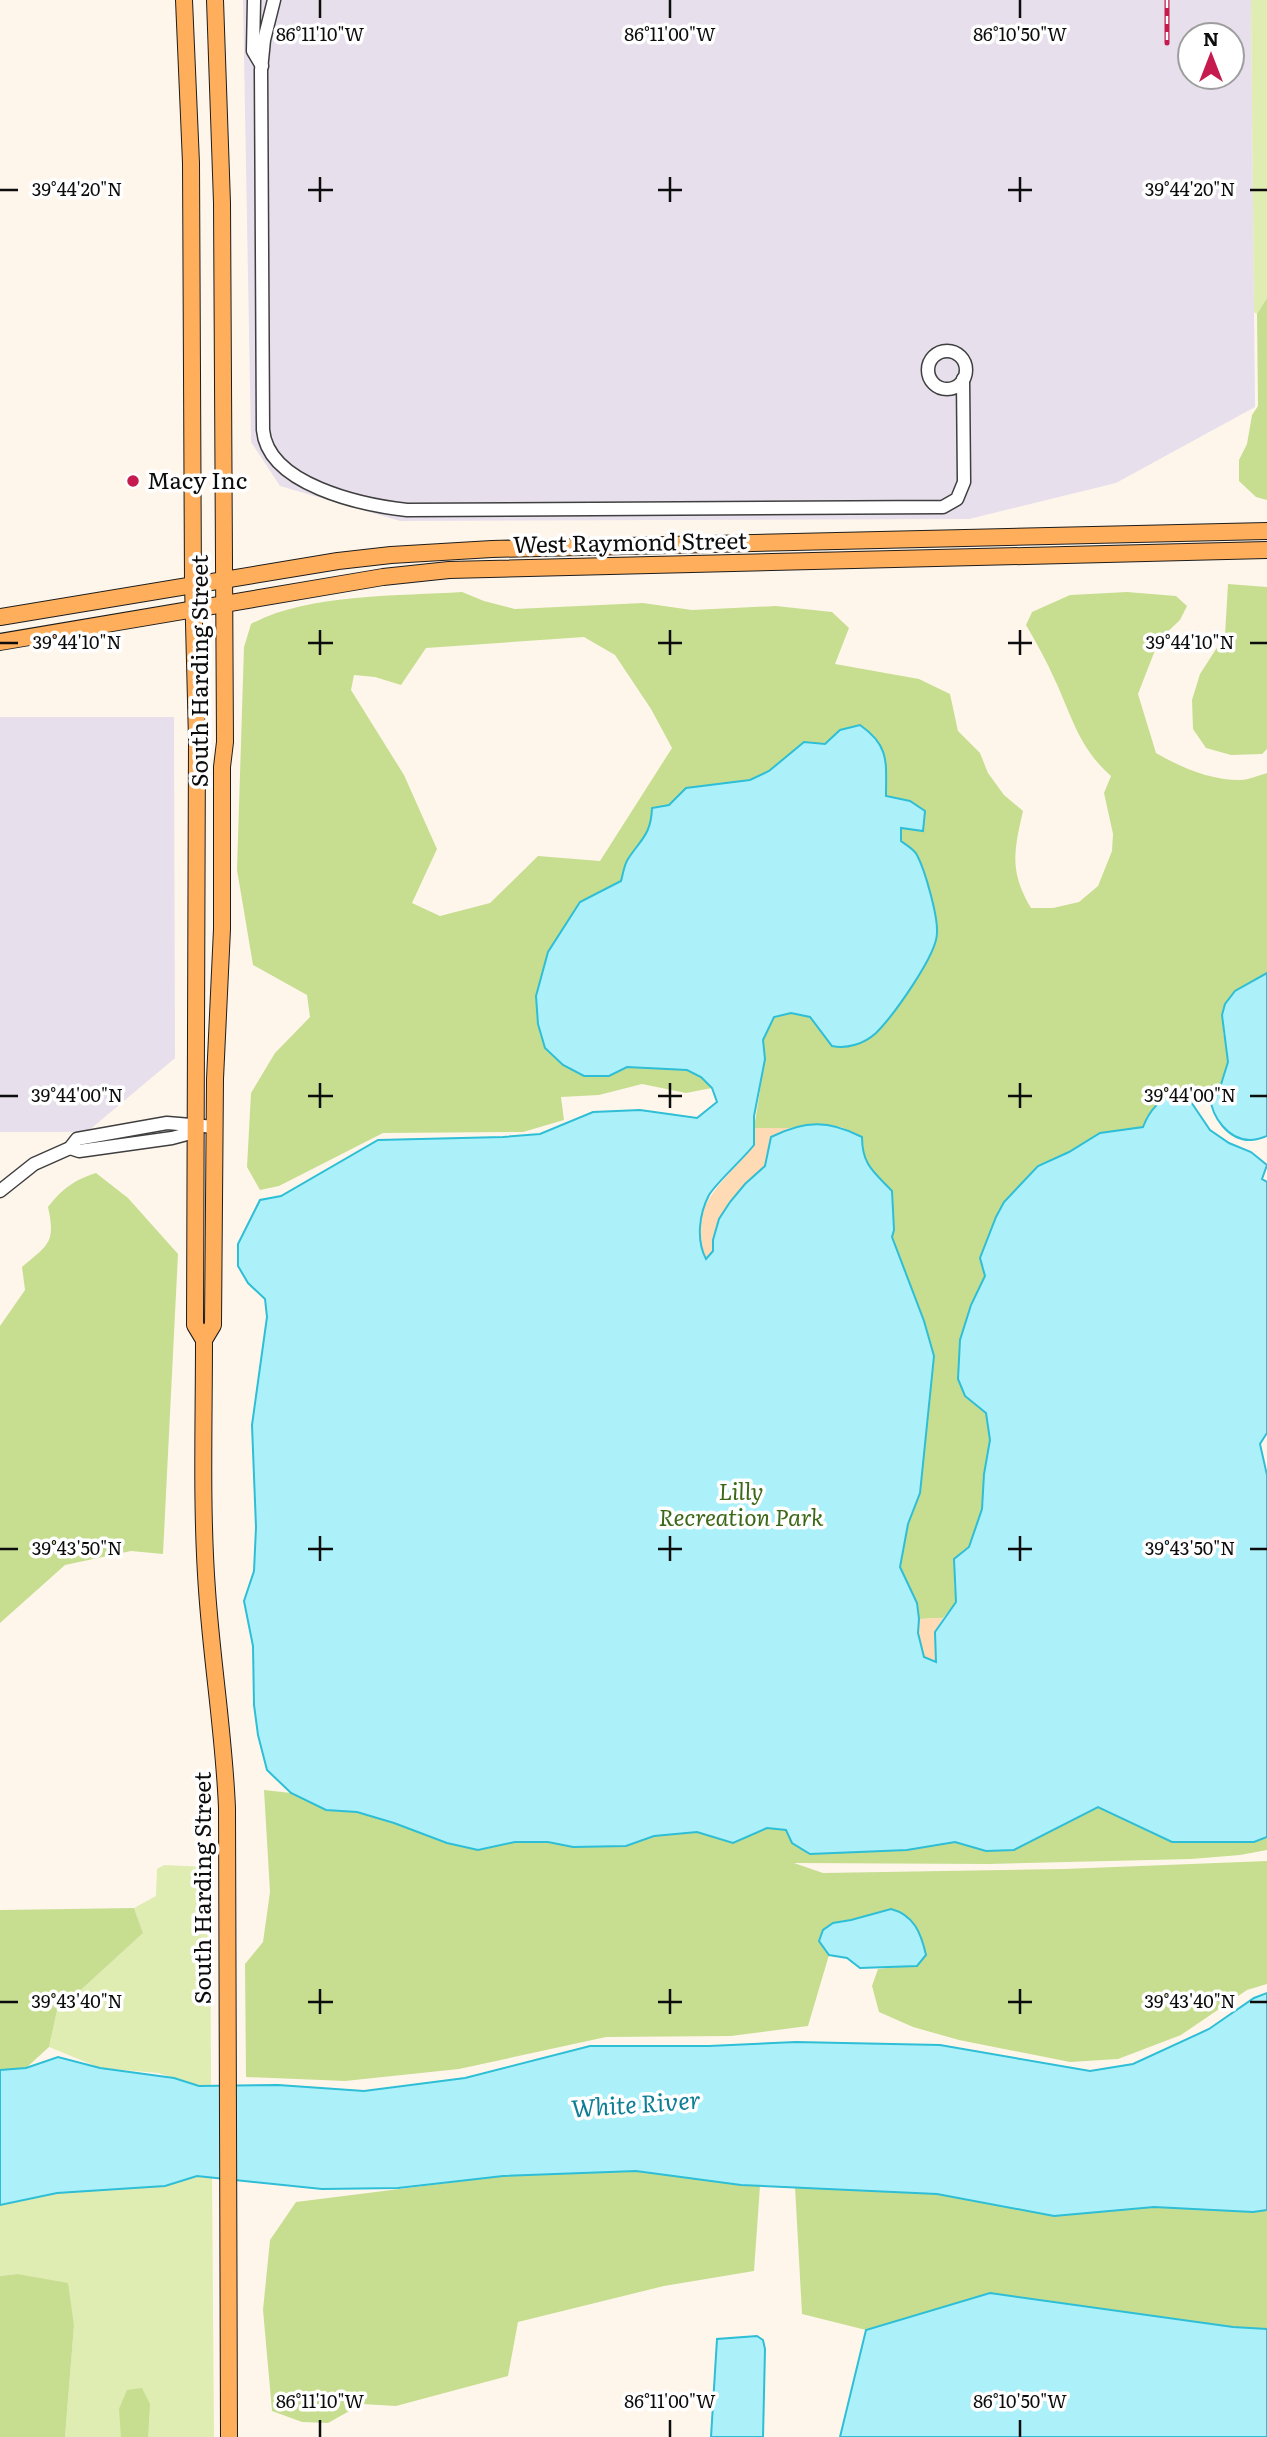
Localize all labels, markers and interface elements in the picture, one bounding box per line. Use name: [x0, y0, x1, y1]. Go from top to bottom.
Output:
text: 86°11'10"W: [276, 20, 364, 47]
text: 86°11'00"W: [624, 20, 716, 47]
text: 86°10'50"W: [973, 20, 1067, 47]
north arrow: [1176, 21, 1246, 91]
text: N: [1203, 24, 1219, 52]
text: 39°44'20"N: [32, 175, 122, 202]
text: 39°44'20"N: [1145, 175, 1235, 202]
place label: Macy Inc: [147, 462, 247, 496]
marker: Macy Inc: [125, 473, 141, 489]
street label: West Raymond Street: [512, 522, 748, 560]
street label: South Harding Street: [181, 554, 215, 787]
text: 39°44'10"N: [33, 628, 121, 655]
text: 39°44'10"N: [1146, 628, 1234, 655]
text: 39°44'00"N: [31, 1081, 123, 1108]
text: 39°44'00"N: [1144, 1081, 1236, 1108]
park label: Lilly Recreation Park: [658, 1473, 824, 1533]
text: 39°43'50"N: [32, 1534, 122, 1561]
text: 39°43'50"N: [1145, 1534, 1235, 1561]
street label: South Harding Street: [184, 1771, 218, 2004]
text: 39°43'40"N: [31, 1987, 123, 2014]
text: 39°43'40"N: [1144, 1987, 1236, 2014]
water label: White River: [570, 2081, 702, 2124]
text: 86°11'10"W: [276, 2387, 364, 2414]
text: 86°11'00"W: [624, 2387, 716, 2414]
text: 86°10'50"W: [973, 2387, 1067, 2414]

